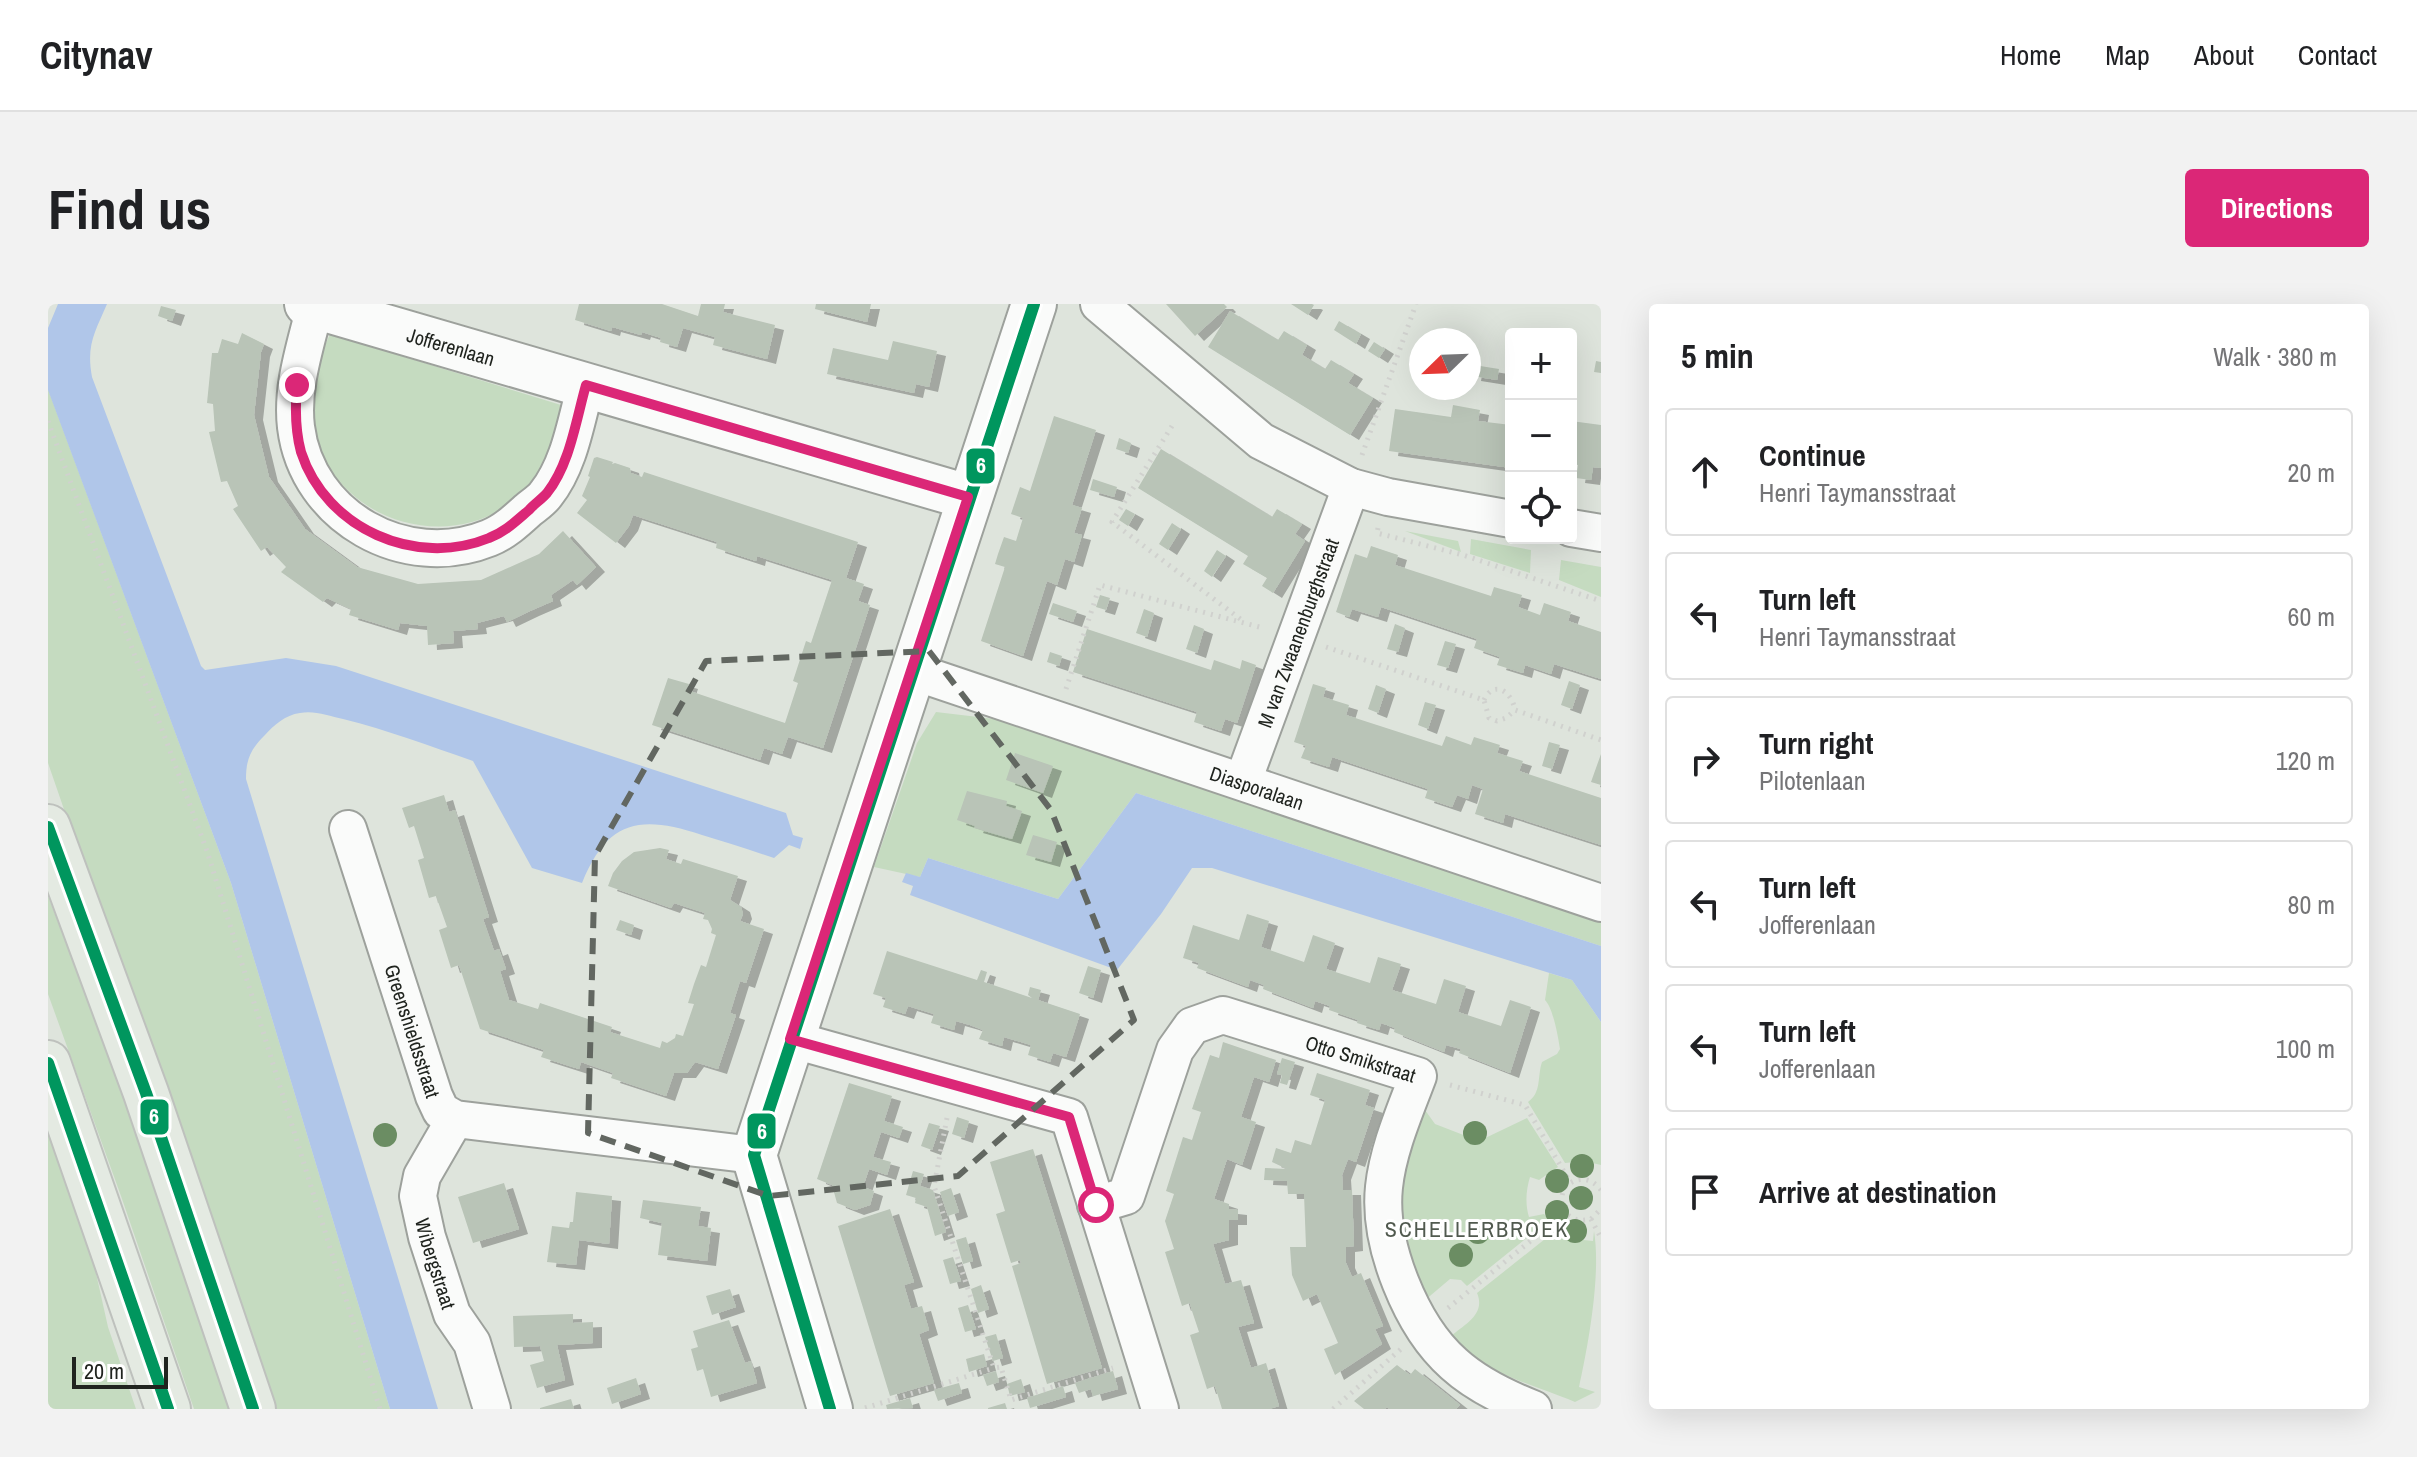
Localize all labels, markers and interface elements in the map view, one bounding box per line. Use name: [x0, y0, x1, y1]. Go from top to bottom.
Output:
text: Citynav: [40, 30, 153, 81]
text: Home: [2000, 36, 2061, 74]
text: Map: [2105, 36, 2150, 74]
text: About: [2194, 36, 2254, 74]
text: Contact: [2298, 36, 2377, 74]
button: Directions: [2185, 169, 2369, 247]
text: Find us: [48, 171, 211, 246]
street label: Jofferenlaan: [404, 320, 498, 372]
north arrow: [1409, 328, 1481, 400]
map controls: [1505, 328, 1577, 544]
button: +: [1505, 328, 1577, 400]
text: 5 min: [1681, 333, 1754, 379]
text: Walk · 380 m: [2213, 339, 2337, 374]
route end: [279, 367, 315, 403]
button: −: [1505, 400, 1577, 472]
text: Continue: [1759, 435, 1866, 475]
line badge: 6: [965, 447, 996, 485]
text: 6: [976, 450, 986, 480]
icon: ahead: [1683, 450, 1727, 494]
text: 20 m: [2288, 455, 2335, 490]
button: locate: [1505, 472, 1577, 544]
text: Henri Taymansstraat: [1759, 475, 1956, 510]
street label: M van Zwaanenburghstraat: [1250, 534, 1345, 731]
text: Turn left: [1759, 579, 1856, 619]
icon: left: [1683, 594, 1727, 638]
text: 60 m: [2288, 599, 2335, 634]
text: Henri Taymansstraat: [1759, 619, 1956, 654]
text: Turn right: [1759, 723, 1873, 763]
icon: right: [1683, 738, 1727, 782]
text: 120 m: [2276, 743, 2335, 778]
street label: Diasporalaan: [1206, 759, 1308, 816]
text: Pilotenlaan: [1759, 763, 1866, 798]
text: Turn left: [1759, 867, 1856, 907]
icon: left: [1683, 882, 1727, 926]
text: 80 m: [2288, 887, 2335, 922]
text: Jofferenlaan: [1759, 907, 1876, 942]
street label: Greenshieldsstraat: [379, 961, 447, 1101]
text: Turn left: [1759, 1011, 1856, 1051]
icon: left: [1683, 1026, 1727, 1070]
street label: Otto Smikstraat: [1302, 1028, 1420, 1088]
text: 100 m: [2276, 1031, 2335, 1066]
text: Jofferenlaan: [1759, 1051, 1876, 1086]
line badge: 6: [139, 1098, 170, 1136]
text: 6: [149, 1101, 159, 1131]
line badge: 6: [746, 1112, 777, 1150]
text: 6: [757, 1116, 767, 1146]
icon: arrive: [1683, 1170, 1727, 1214]
text: Arrive at destination: [1759, 1172, 1997, 1212]
route start: [1078, 1187, 1114, 1223]
district label: SCHELLERBROEK: [1385, 1214, 1569, 1244]
street label: Wibergstraat: [410, 1215, 463, 1313]
scale bar: [72, 1353, 168, 1389]
text: 20 m: [84, 1356, 124, 1386]

